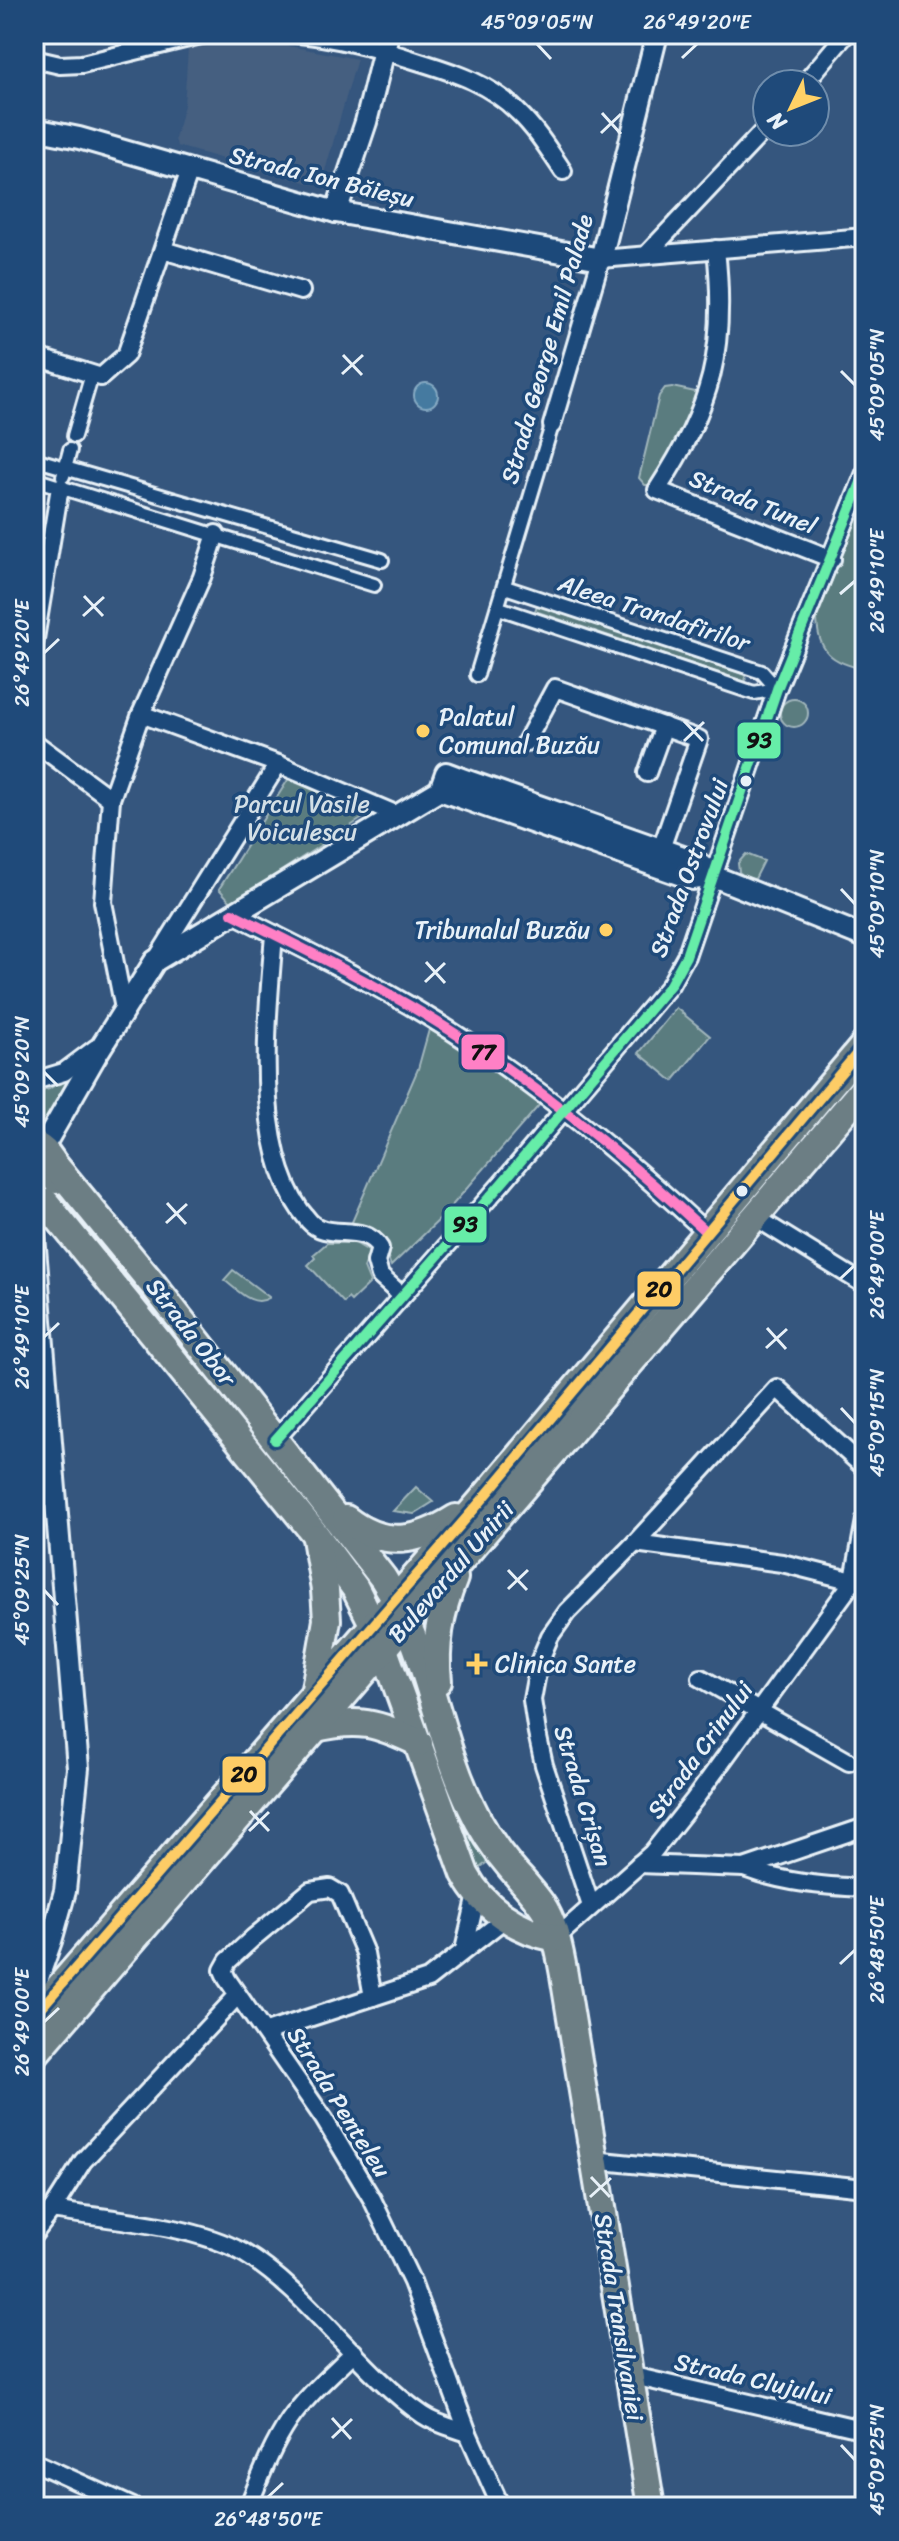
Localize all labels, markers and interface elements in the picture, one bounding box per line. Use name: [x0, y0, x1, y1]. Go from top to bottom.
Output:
text: 45°09'05"N: [481, 5, 593, 40]
text: 26°49'20"E: [643, 5, 753, 40]
north arrow: [751, 68, 831, 148]
text: N: [757, 102, 797, 141]
street label: Strada Ion Băieșu: [225, 134, 419, 220]
street label: Strada George Emil Palade: [488, 209, 606, 489]
text: 45°09'05"N: [860, 329, 895, 441]
street label: Strada Tunel: [683, 457, 824, 547]
text: 26°49'10"E: [860, 527, 895, 633]
street label: Aleea Trandafirilor: [552, 562, 757, 664]
text: 26°49'20"E: [5, 597, 40, 707]
place label: Palatul Comunal Buzău: [439, 696, 600, 766]
line badge: 93: [736, 721, 782, 760]
text: 93: [746, 721, 772, 760]
marker: Palatul Comunal Buzău: [414, 722, 432, 740]
street label: Strada Ostrovului: [637, 772, 741, 963]
unlabelled marker: [738, 773, 754, 789]
park label: Parcul Vasile Voiculescu: [234, 783, 370, 853]
text: 45°09'10"N: [860, 849, 895, 959]
place label: Tribunalul Buzău: [414, 909, 590, 951]
marker: Tribunalul Buzău: [597, 921, 615, 939]
text: 45°09'20"N: [5, 1016, 40, 1128]
line badge: 77: [460, 1033, 506, 1071]
text: 77: [470, 1033, 498, 1072]
unlabelled marker: [734, 1183, 750, 1199]
line badge: 93: [443, 1205, 488, 1244]
text: 93: [452, 1205, 478, 1244]
text: 26°49'00"E: [860, 1209, 895, 1319]
street label: Strada Obor: [135, 1268, 249, 1397]
line badge: 20: [636, 1270, 682, 1308]
text: 20: [645, 1270, 672, 1309]
text: 26°49'10"E: [5, 1283, 40, 1389]
text: 45°09'15"N: [860, 1369, 895, 1477]
street label: Bulevardul Unirii: [377, 1490, 526, 1653]
text: 45°09'25"N: [5, 1534, 40, 1646]
place label: Clinica Sante: [495, 1643, 636, 1685]
marker: Clinica Sante: [466, 1653, 488, 1675]
street label: Strada Crinului: [635, 1672, 765, 1828]
street label: Strada Crișan: [542, 1720, 624, 1872]
line badge: 20: [221, 1755, 267, 1794]
text: 20: [230, 1755, 257, 1794]
text: 26°48'50"E: [860, 1894, 895, 2004]
text: 26°49'00"E: [5, 1966, 40, 2076]
street label: Strada Penteleu: [276, 2018, 403, 2186]
street label: Strada Transilvaniei: [582, 2210, 656, 2425]
street label: Strada Clujului: [670, 2341, 836, 2418]
text: 45°09'25"N: [860, 2404, 895, 2516]
text: 26°48'50"E: [214, 2502, 324, 2537]

